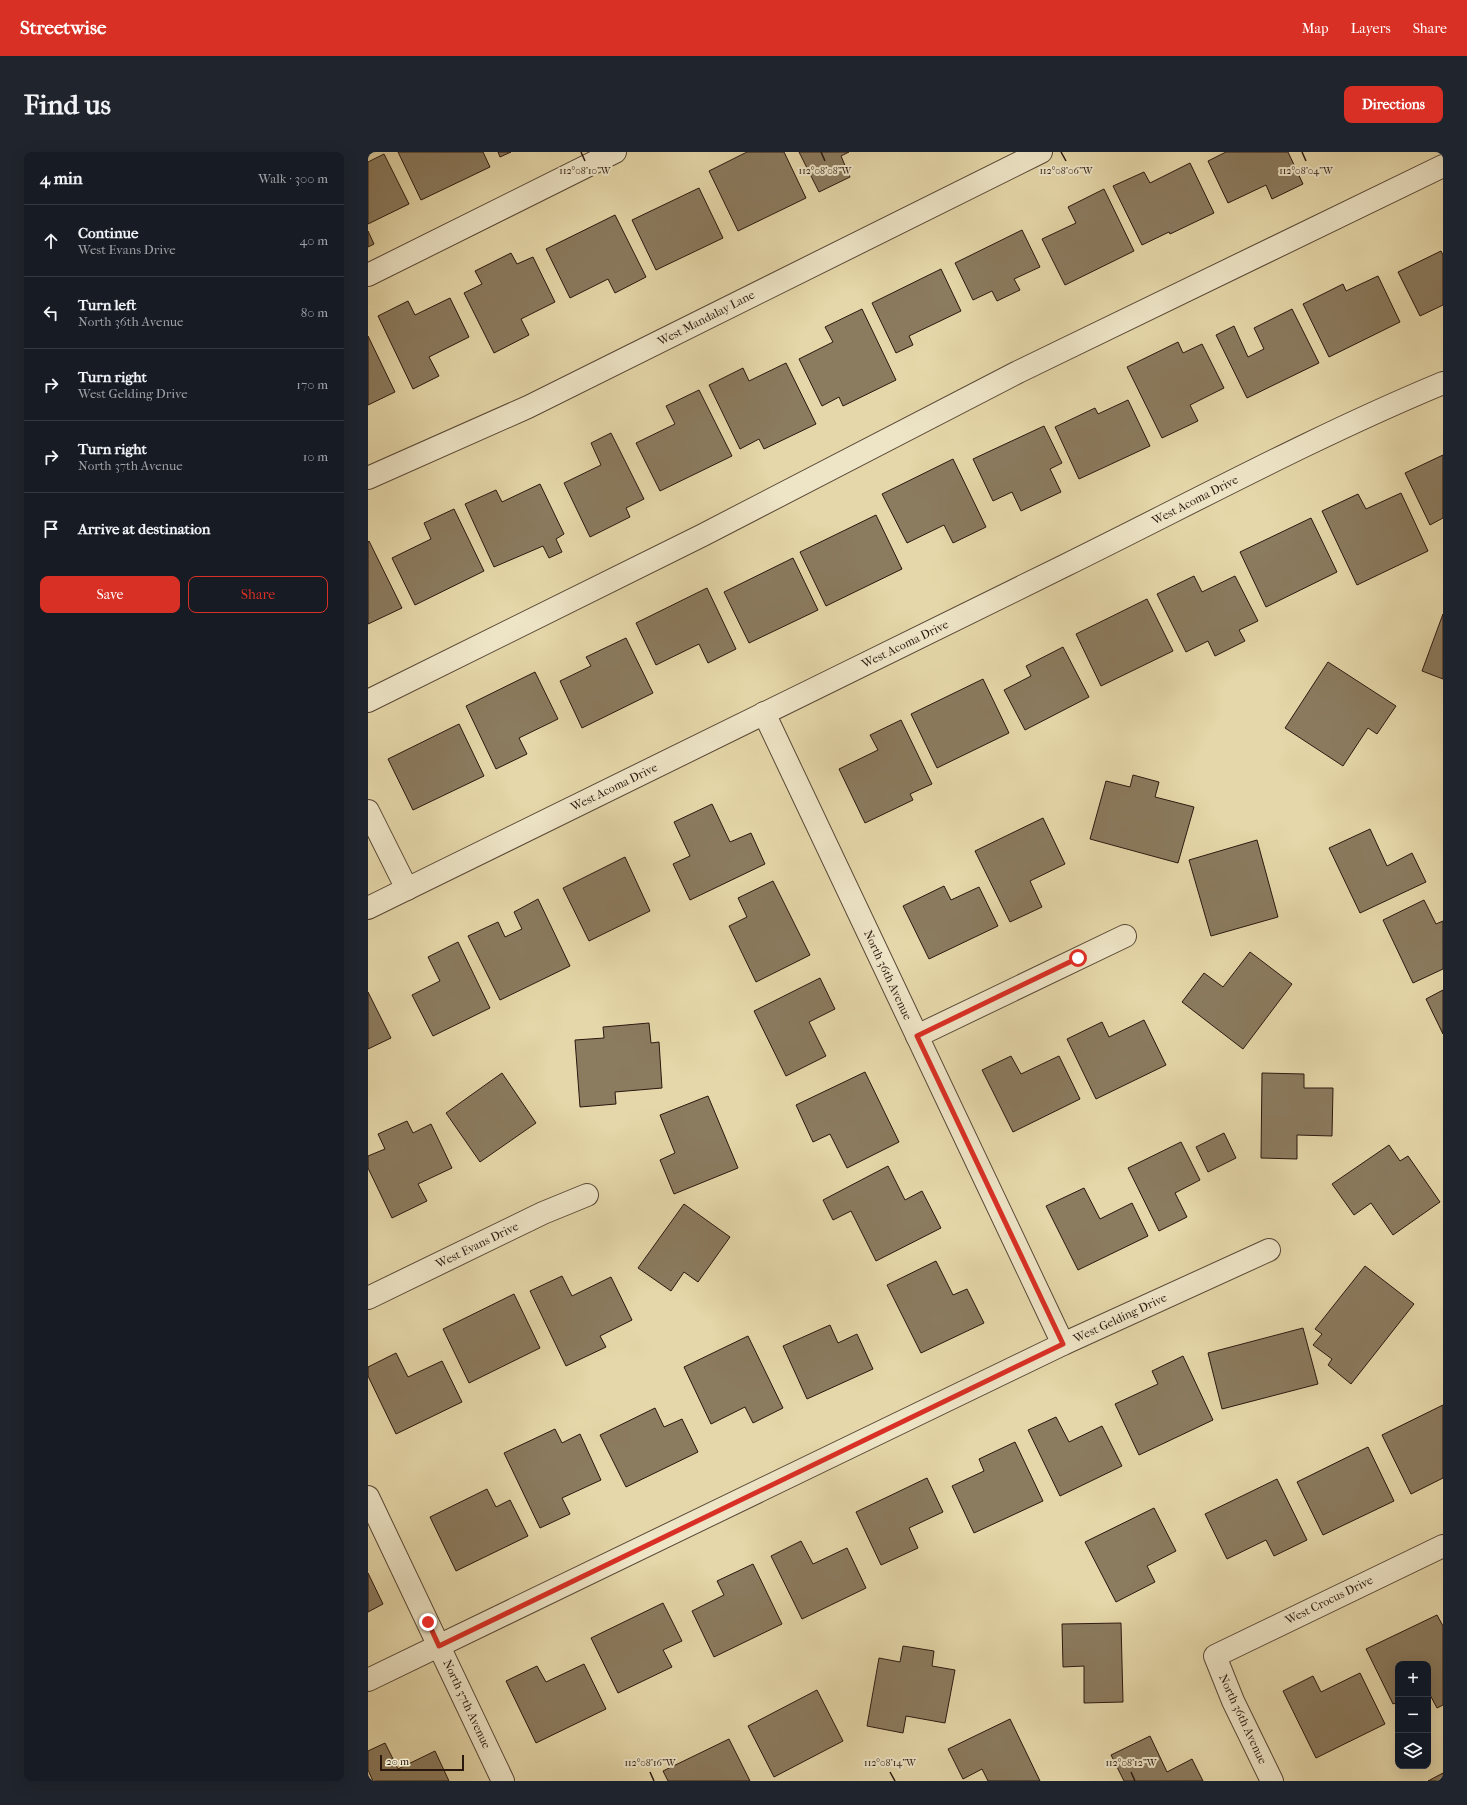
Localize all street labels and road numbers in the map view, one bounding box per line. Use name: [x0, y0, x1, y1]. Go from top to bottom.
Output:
street label: West Mandalay Lane: [654, 287, 757, 349]
street label: West Acoma Drive: [1149, 472, 1240, 528]
street label: West Acoma Drive: [858, 617, 951, 671]
street label: West Acoma Drive: [567, 760, 660, 814]
street label: North 36th Avenue: [861, 928, 915, 1022]
street label: West Evans Drive: [433, 1219, 521, 1271]
street label: West Gelding Drive: [1070, 1290, 1169, 1346]
street label: West Crocus Drive: [1282, 1573, 1375, 1628]
street label: North 37th Avenue: [440, 1657, 494, 1751]
street label: North 36th Avenue: [1216, 1672, 1270, 1766]

